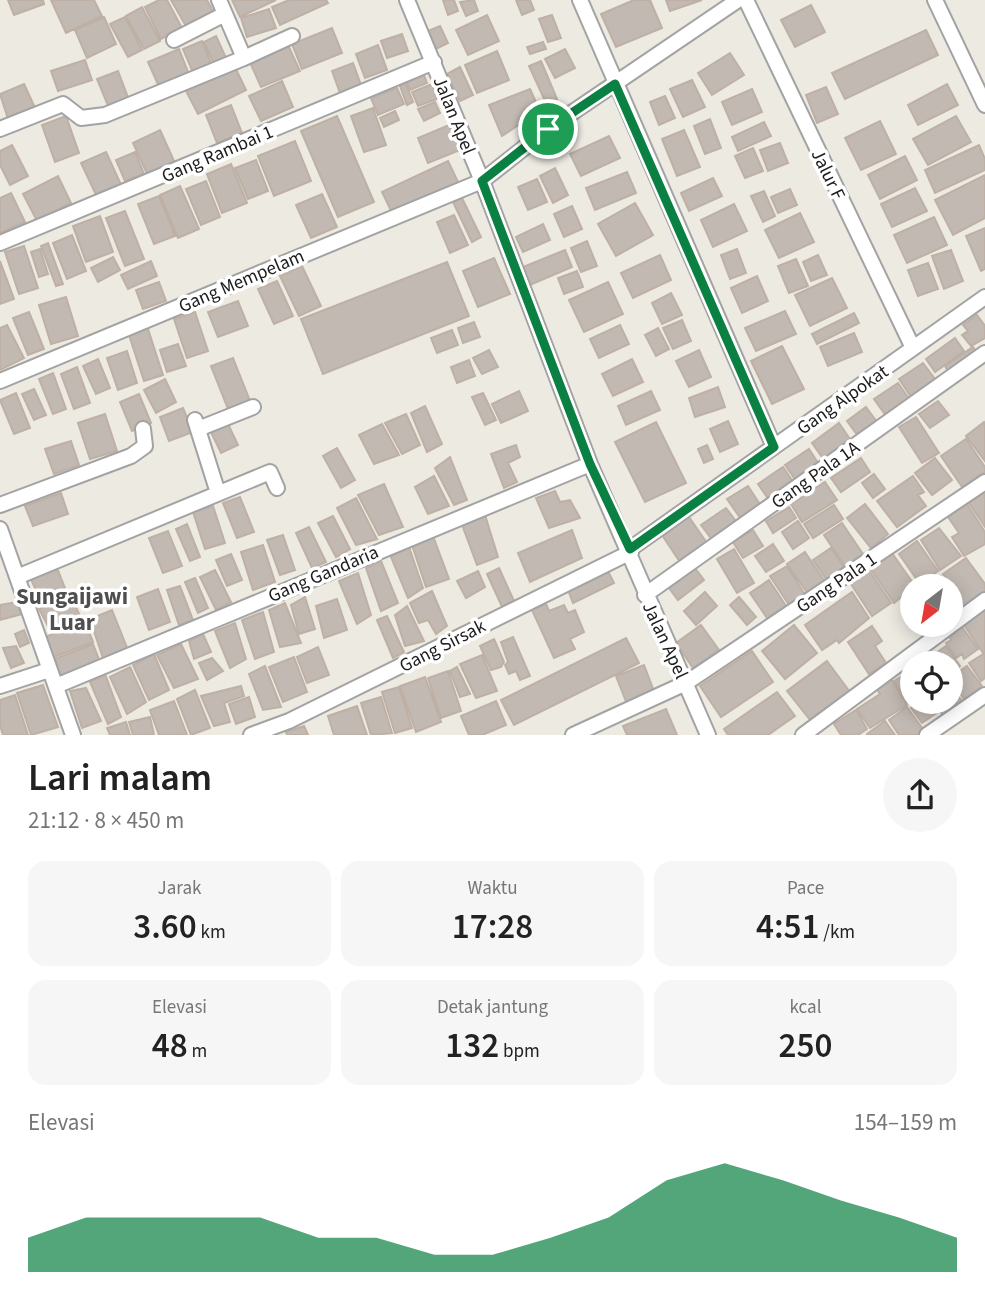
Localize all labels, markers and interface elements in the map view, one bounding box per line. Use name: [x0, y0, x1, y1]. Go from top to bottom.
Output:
street label: Jalan Apel: [426, 72, 482, 159]
pin: [518, 99, 578, 159]
icon: arrive: [529, 110, 567, 148]
street label: Gang Rambai 1: [158, 119, 278, 190]
street label: Jalur F: [804, 145, 852, 205]
street label: Gang Mempelam: [175, 243, 309, 320]
street label: Gang Alpokat: [792, 358, 895, 442]
street label: Gang Pala 1A: [766, 434, 866, 516]
street label: Gang Gandaria: [264, 539, 383, 610]
street label: Gang Pala 1: [791, 546, 883, 620]
north arrow: [900, 574, 962, 637]
map controls: [900, 574, 963, 714]
district label: Sungaijawi Luar: [16, 580, 128, 639]
street label: Jalan Apel: [635, 598, 694, 684]
street label: Gang Sirsak: [395, 613, 491, 680]
button: locate: [900, 651, 963, 714]
text: Lari malam: [28, 751, 212, 805]
button: share: [883, 758, 957, 832]
text: 21:12 · 8 × 450 m: [28, 804, 184, 837]
text: Jarak: [158, 875, 201, 902]
text: Waktu: [468, 875, 517, 902]
text: Pace: [787, 875, 824, 902]
text: 3.60: [133, 902, 197, 952]
text: 17:28: [452, 902, 533, 952]
text: 4:51: [756, 902, 819, 952]
text: km: [197, 919, 226, 946]
text: /km: [819, 919, 855, 946]
text: Elevasi: [152, 994, 207, 1021]
text: Detak jantung: [437, 994, 548, 1021]
text: kcal: [790, 994, 821, 1021]
text: 48: [152, 1021, 188, 1071]
text: 132: [445, 1021, 499, 1071]
text: 250: [779, 1021, 832, 1071]
text: m: [188, 1038, 207, 1065]
text: bpm: [499, 1038, 540, 1065]
text: Elevasi: [28, 1106, 95, 1139]
text: 154–159 m: [854, 1106, 957, 1139]

